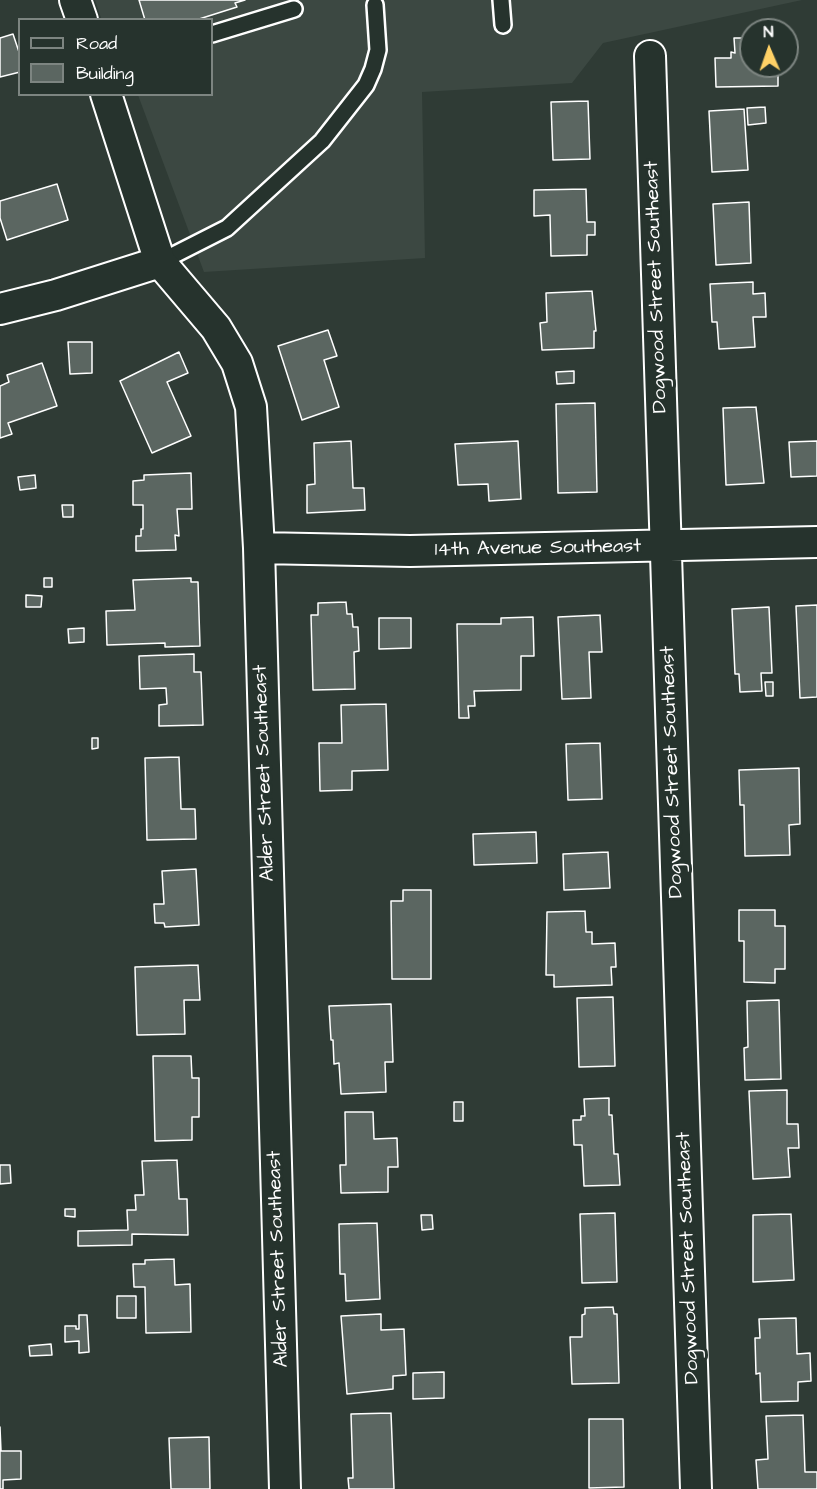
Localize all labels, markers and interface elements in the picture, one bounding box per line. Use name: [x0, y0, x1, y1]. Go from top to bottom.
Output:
legend: [18, 18, 213, 96]
north arrow: [739, 18, 799, 78]
text: N: [763, 21, 774, 43]
text: Road: [76, 31, 117, 56]
text: Building: [76, 61, 134, 86]
street label: Dogwood Street Southeast: [641, 160, 673, 414]
street label: 14th Avenue Southeast: [435, 535, 641, 563]
street label: Dogwood Street Southeast: [657, 645, 689, 899]
street label: Alder Street Southeast: [249, 664, 281, 882]
street label: Dogwood Street Southeast: [673, 1131, 705, 1385]
street label: Alder Street Southeast: [263, 1150, 295, 1368]

